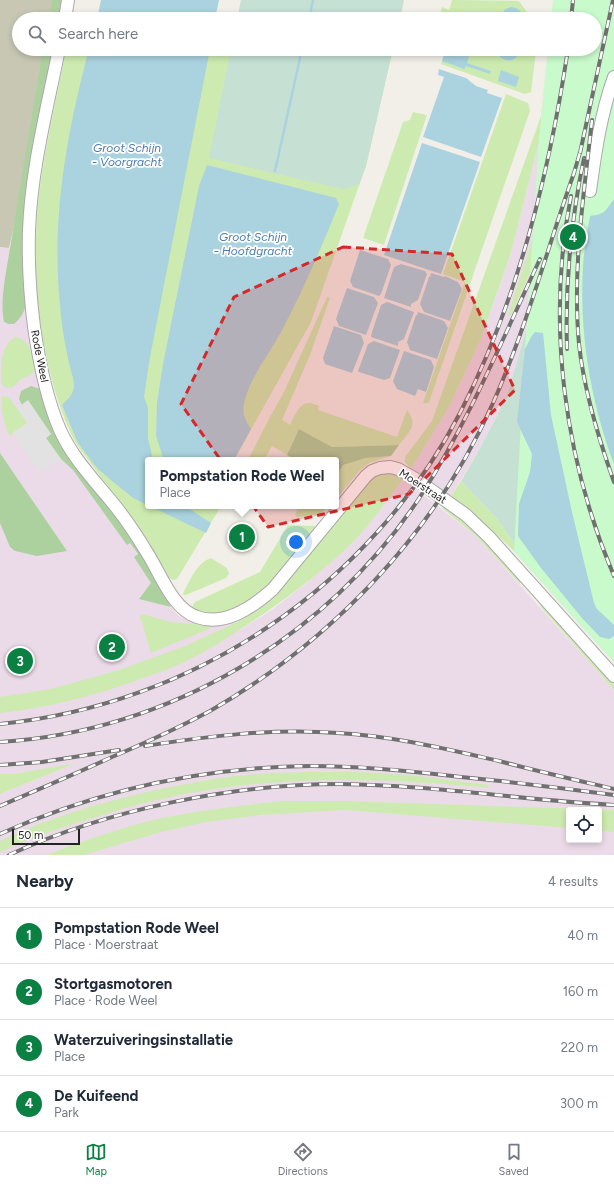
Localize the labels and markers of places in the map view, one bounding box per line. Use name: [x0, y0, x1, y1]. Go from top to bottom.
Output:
pin: 4: [560, 222, 586, 252]
pin: 1: [229, 522, 255, 552]
pin: 2: [99, 632, 125, 662]
pin: 3: [7, 646, 33, 676]

